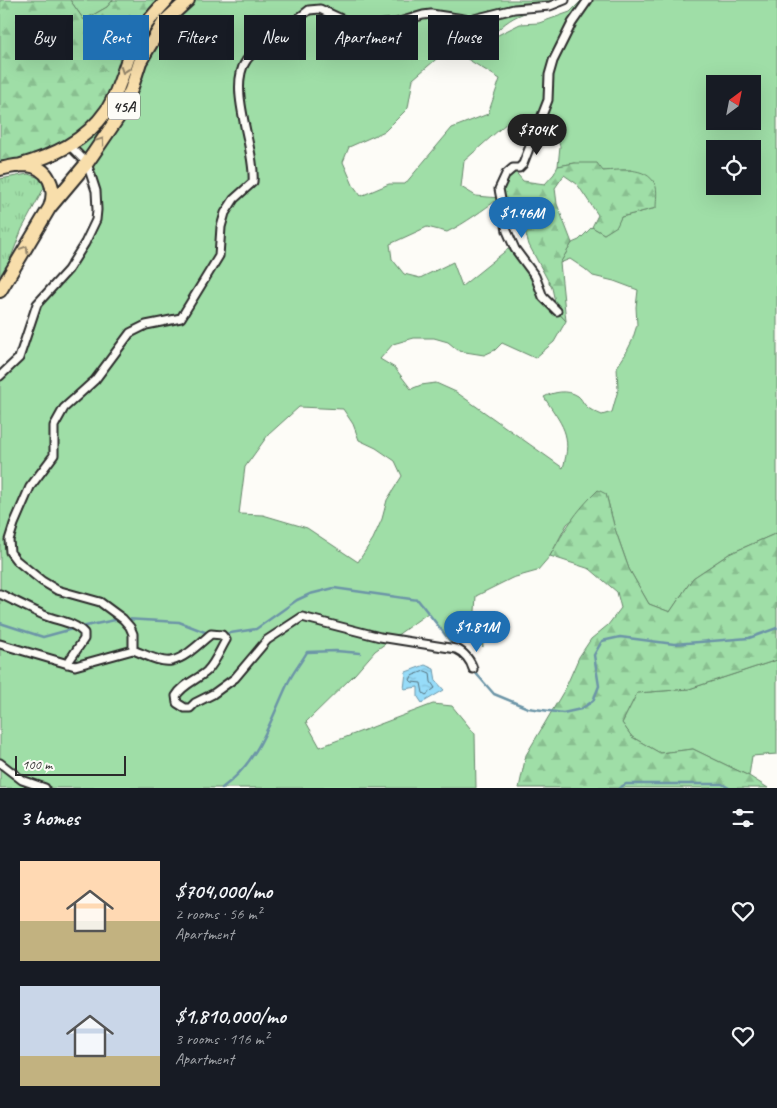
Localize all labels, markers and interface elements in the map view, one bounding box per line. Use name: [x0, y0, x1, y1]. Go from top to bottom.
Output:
chip: Buy: [15, 15, 73, 60]
chip: Rent: [83, 15, 149, 60]
chip: Filters: [159, 15, 234, 60]
chip: New: [244, 15, 306, 60]
chip: Apartment: [316, 15, 418, 60]
chip: House: [428, 15, 499, 60]
one-way arrow: [120, 66, 130, 74]
north arrow: [706, 75, 761, 130]
map controls: [706, 75, 761, 195]
road number: 45A: [108, 92, 140, 120]
pin: $704K: [502, 114, 572, 156]
text: $704K: [519, 120, 555, 140]
one-way arrow: [95, 137, 105, 146]
button: locate: [706, 140, 761, 195]
pin: $1.46M: [481, 196, 563, 239]
text: $1.46M: [500, 203, 544, 223]
one-way arrow: [18, 246, 28, 255]
pin: $1.81M: [436, 610, 518, 653]
text: $1.81M: [455, 617, 499, 637]
scale bar: [15, 753, 126, 776]
text: 100 m: [22, 756, 52, 773]
icon: filters: [729, 804, 757, 832]
text: 3 homes: [20, 805, 79, 831]
text: $704,000/mo: [175, 878, 272, 904]
icon: home: [60, 881, 120, 941]
icon: heart: [729, 897, 757, 925]
text: 2 rooms · 56 m²: [175, 904, 261, 924]
text: Apartment: [175, 924, 234, 944]
text: $1,810,000/mo: [175, 1003, 286, 1029]
icon: home: [60, 1006, 120, 1066]
icon: heart: [729, 1022, 757, 1050]
text: 3 rooms · 116 m²: [175, 1029, 269, 1049]
text: Apartment: [175, 1049, 234, 1069]

